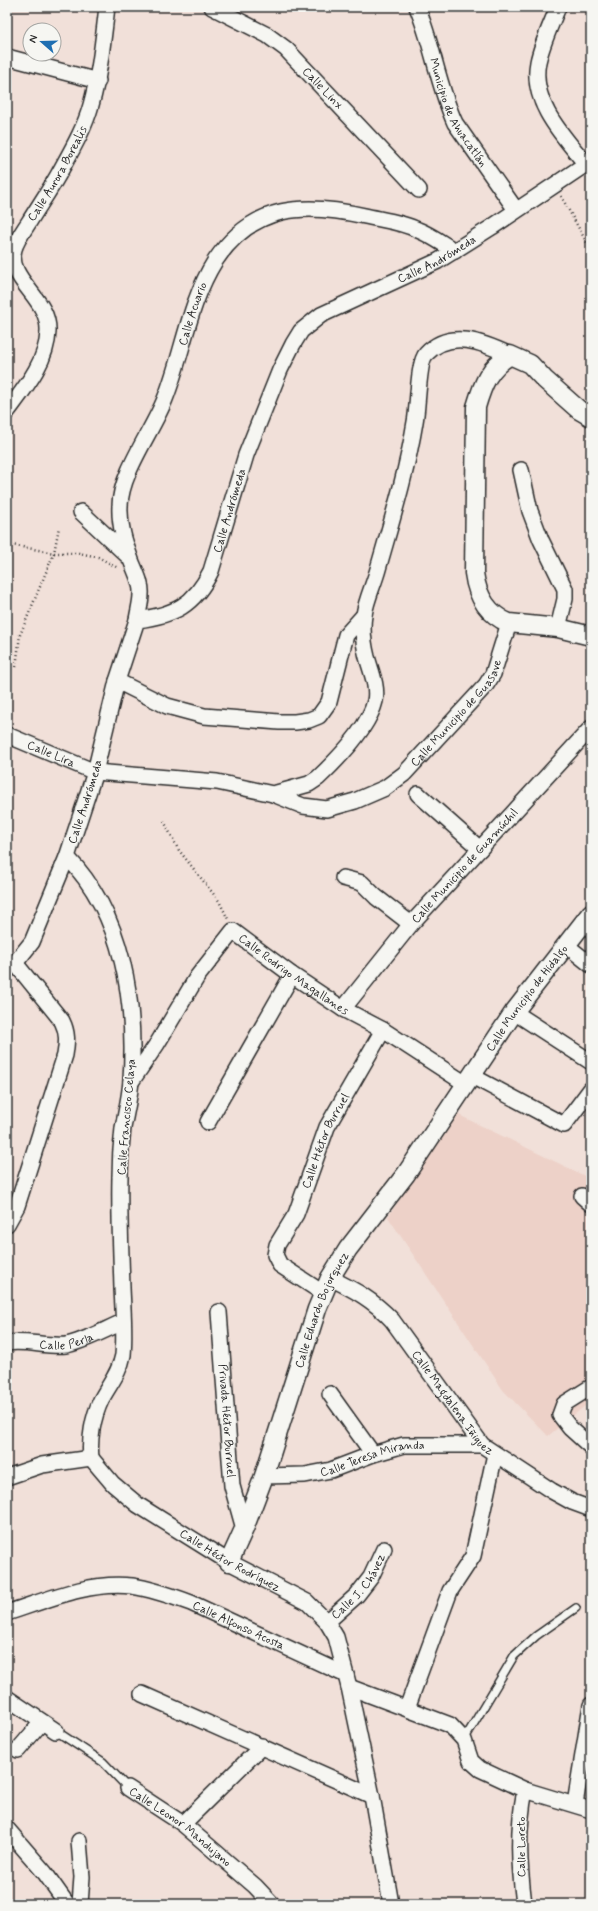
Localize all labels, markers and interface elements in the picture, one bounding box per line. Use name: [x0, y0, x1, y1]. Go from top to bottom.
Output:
north arrow: [22, 22, 62, 62]
text: N: [26, 33, 41, 45]
street label: Municipio de Ahuacatlán: [425, 56, 491, 171]
street label: Calle Linx: [298, 64, 346, 114]
street label: Calle Aurora Borealis: [24, 123, 92, 225]
street label: Calle Andrómeda: [395, 232, 479, 288]
street label: Calle Acuario: [176, 280, 212, 348]
street label: Calle Andrómeda: [210, 467, 250, 555]
street label: Calle Municipio de Guasave: [408, 657, 506, 771]
street label: Calle Lira: [24, 737, 77, 772]
street label: Calle Andrómeda: [65, 758, 107, 846]
street label: Calle Municipio de Guamúchil: [408, 805, 522, 927]
street label: Calle Rodrigo Magallanes: [235, 931, 352, 1020]
street label: Calle Municipio de Hidalgo: [483, 942, 572, 1055]
street label: Calle Francisco Celaya: [114, 1058, 140, 1176]
street label: Calle Héctor Burruel: [299, 1091, 354, 1191]
street label: Calle Eduardo Bojorquez: [292, 1249, 354, 1370]
street label: Calle Perla: [38, 1329, 96, 1354]
street label: Calle Magdalena Iñiguez: [407, 1348, 497, 1460]
street label: Privada Héctor Burruel: [214, 1363, 238, 1478]
street label: Calle Teresa Miranda: [319, 1438, 425, 1481]
street label: Calle Héctor Rodríguez: [176, 1526, 283, 1596]
street label: Calle J. Chávez: [328, 1551, 390, 1623]
street label: Calle Alfonso Acosta: [190, 1598, 287, 1654]
street label: Calle Leonor Mandujano: [125, 1784, 234, 1871]
street label: Calle Loreto: [514, 1817, 530, 1877]

